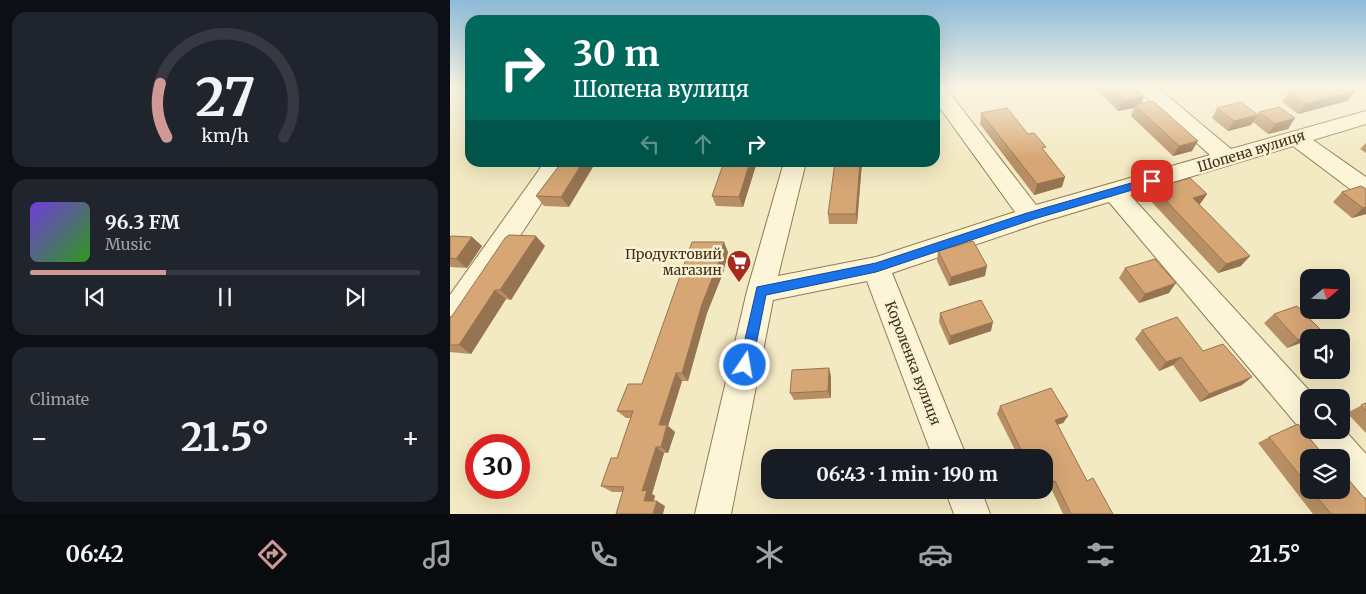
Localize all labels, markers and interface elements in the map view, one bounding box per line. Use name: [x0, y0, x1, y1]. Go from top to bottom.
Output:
text: 30 m: [573, 32, 659, 76]
icon: right: [490, 35, 555, 100]
text: 27: [195, 65, 255, 130]
text: Шопена вулиця: [573, 75, 749, 103]
text: km/h: [201, 124, 249, 147]
street label: Шопена вулиця: [1195, 126, 1307, 176]
icon: left: [636, 130, 664, 158]
icon: ahead: [689, 130, 717, 158]
icon: right: [742, 130, 770, 158]
pin: [1131, 160, 1173, 202]
icon: arrive: [1138, 167, 1166, 195]
text: 96.3 FM: [105, 210, 180, 234]
text: Music: [105, 234, 151, 254]
place label: Продуктовий магазин: [625, 245, 722, 279]
supermarket icon: Продуктовий магазин: [726, 249, 752, 283]
north arrow: [1300, 269, 1350, 319]
map controls: [1300, 269, 1350, 499]
icon: previous: [81, 283, 109, 311]
icon: pause: [211, 283, 239, 311]
icon: next: [341, 283, 369, 311]
street label: Короленка вулиця: [881, 298, 945, 428]
button: sound: [1300, 329, 1350, 379]
position arrow: [718, 338, 770, 390]
text: Climate: [30, 389, 89, 409]
button: search: [1300, 389, 1350, 439]
text: 21.5°: [181, 414, 269, 461]
text: −: [30, 420, 49, 456]
text: +: [401, 420, 420, 456]
speed limit sign: 30: [465, 434, 530, 499]
button: layers: [1300, 449, 1350, 499]
text: 06:43 · 1 min · 190 m: [816, 462, 998, 486]
icon: directions: [255, 537, 290, 572]
icon: music: [420, 537, 455, 572]
icon: phone: [586, 537, 621, 572]
icon: climate: [752, 537, 787, 572]
icon: car: [918, 537, 953, 572]
icon: filters: [1083, 537, 1118, 572]
text: 06:42: [65, 540, 124, 568]
text: 21.5°: [1249, 540, 1301, 568]

